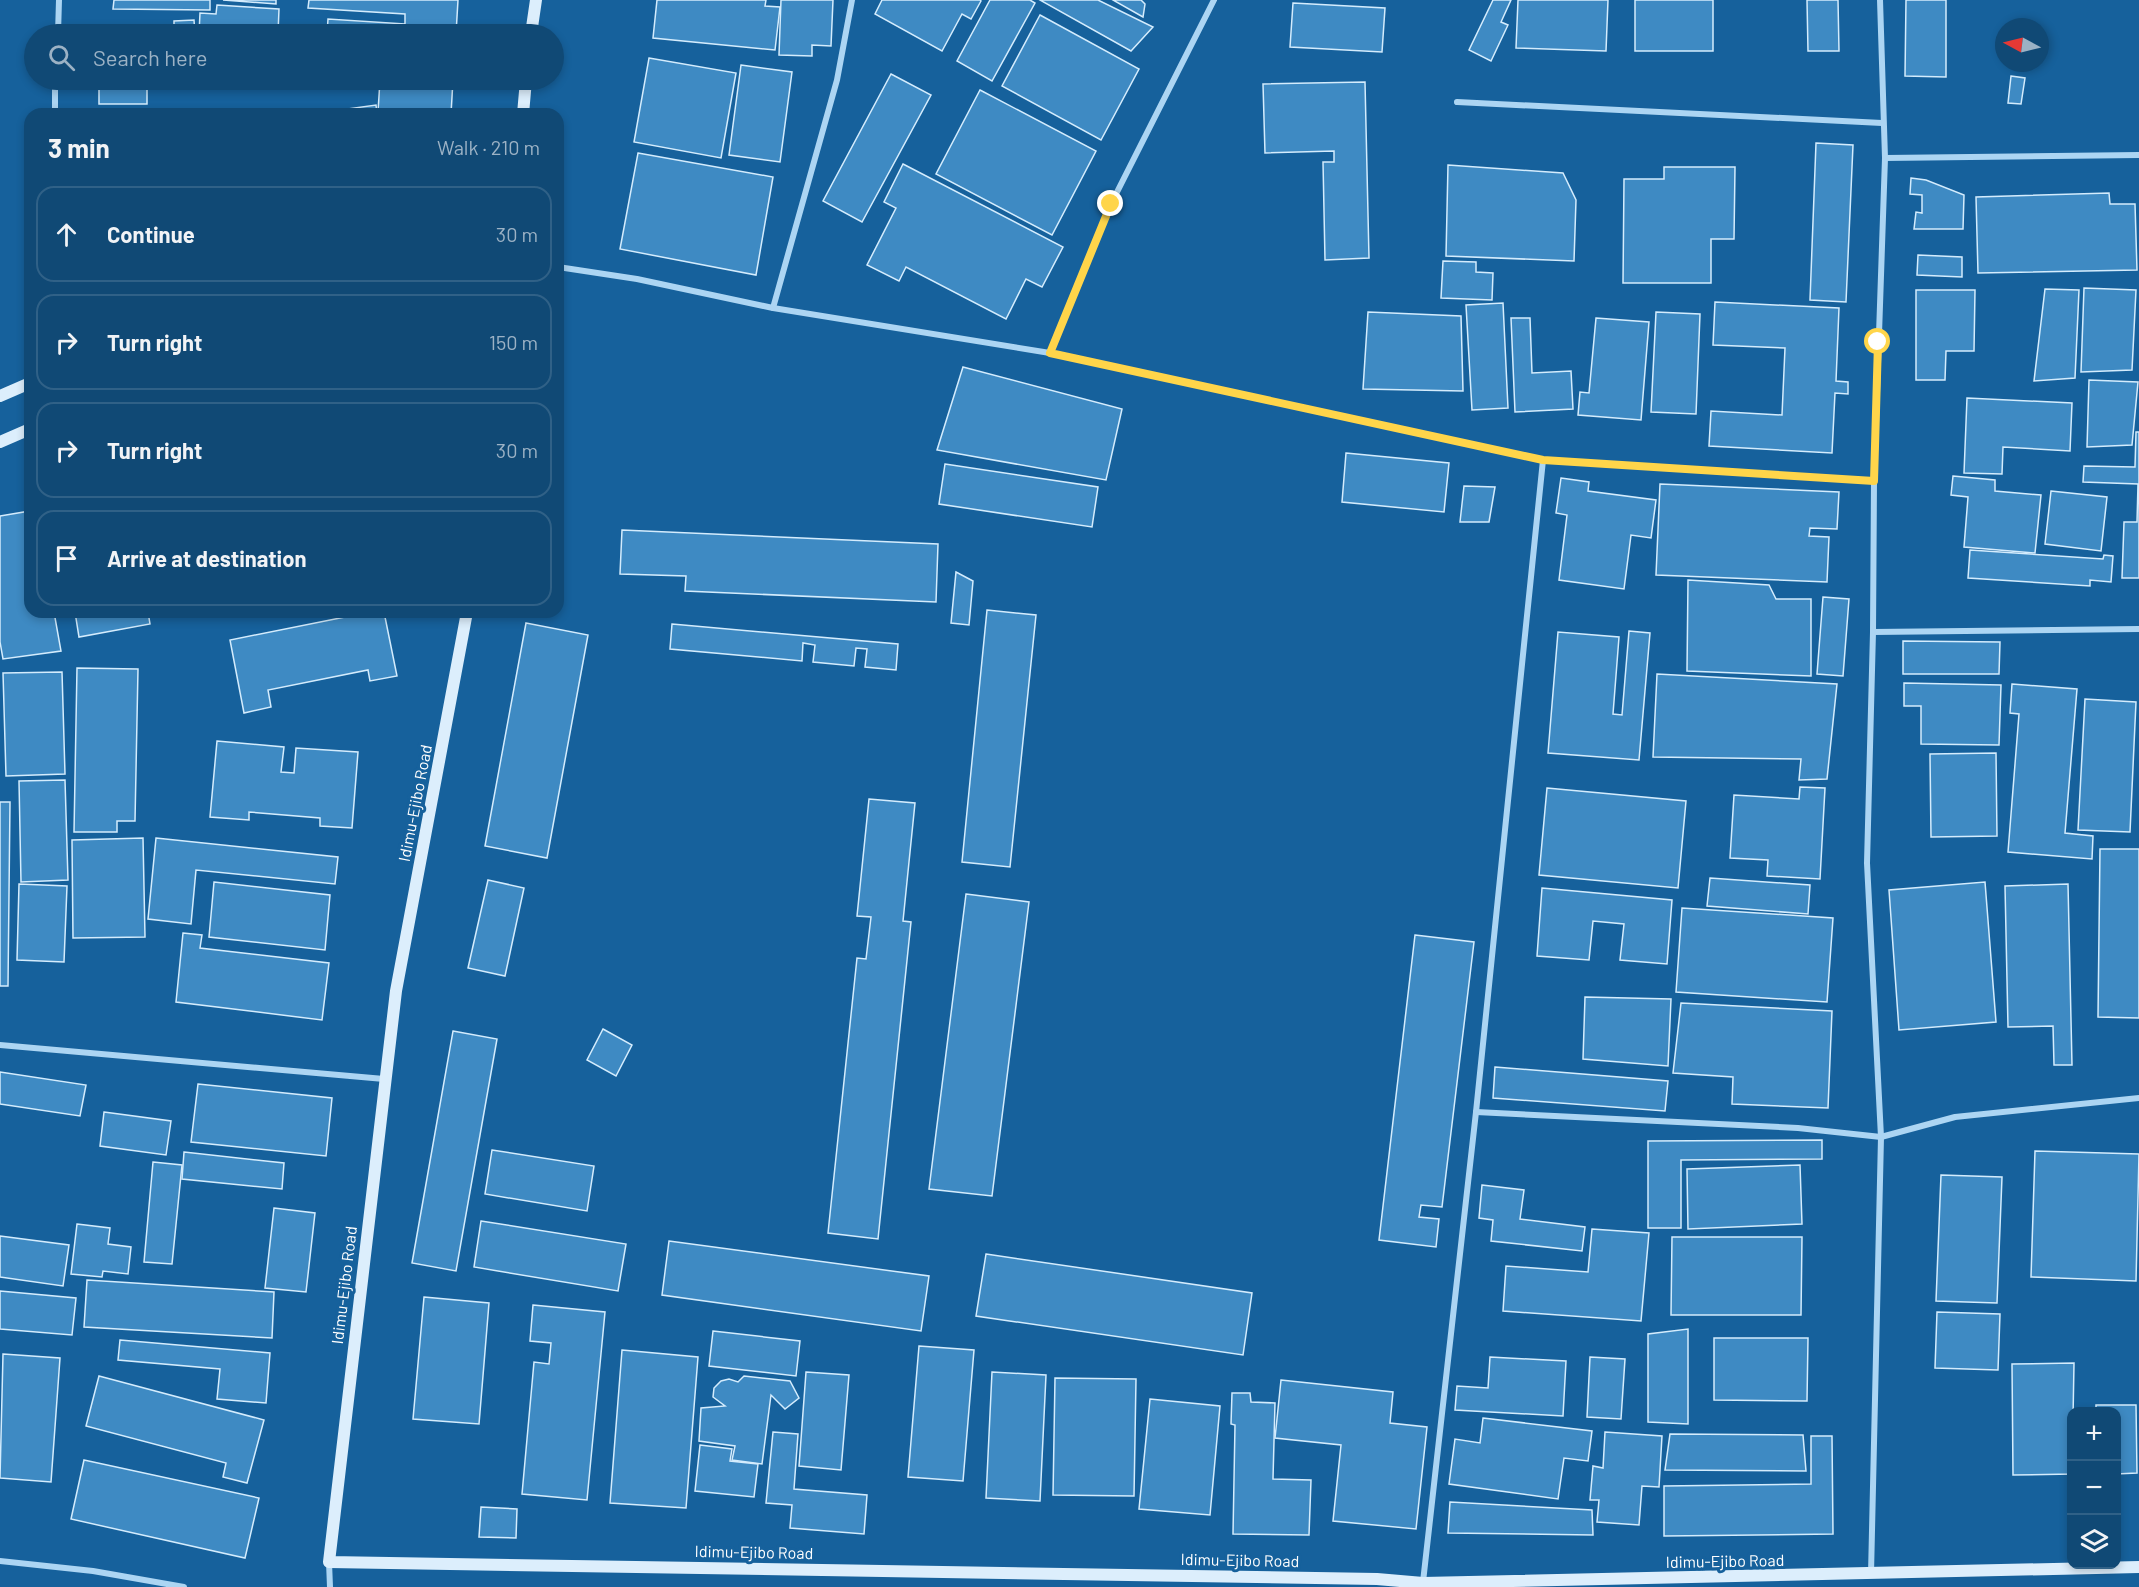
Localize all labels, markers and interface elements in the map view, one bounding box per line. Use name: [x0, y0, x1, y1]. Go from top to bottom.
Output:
north arrow: [1995, 18, 2049, 72]
search box: [24, 24, 564, 90]
icon: search: [45, 41, 78, 74]
text: Search here: [93, 44, 207, 70]
text: 3 min: [48, 132, 110, 163]
text: Walk · 210 m: [437, 135, 540, 159]
route end: [1097, 190, 1123, 216]
icon: ahead: [50, 218, 83, 251]
text: Continue: [107, 221, 195, 247]
text: 30 m: [496, 222, 538, 246]
icon: right: [50, 326, 83, 359]
route start: [1864, 328, 1890, 354]
text: Turn right: [107, 329, 202, 355]
text: 150 m: [489, 330, 538, 354]
icon: right: [50, 434, 83, 467]
text: Turn right: [107, 437, 202, 463]
text: 30 m: [496, 438, 538, 462]
icon: arrive: [50, 542, 83, 575]
text: Arrive at destination: [107, 545, 306, 571]
street label: Idimu-Ejibo Road: [394, 743, 435, 863]
street label: Idimu-Ejibo Road: [327, 1225, 360, 1345]
map controls: [2067, 1407, 2121, 1569]
button: +: [2067, 1407, 2121, 1461]
button: −: [2067, 1461, 2121, 1515]
button: layers: [2067, 1515, 2121, 1569]
street label: Idimu-Ejibo Road: [695, 1541, 814, 1562]
street label: Idimu-Ejibo Road: [1181, 1549, 1300, 1570]
street label: Idimu-Ejibo Road: [1665, 1550, 1784, 1571]

